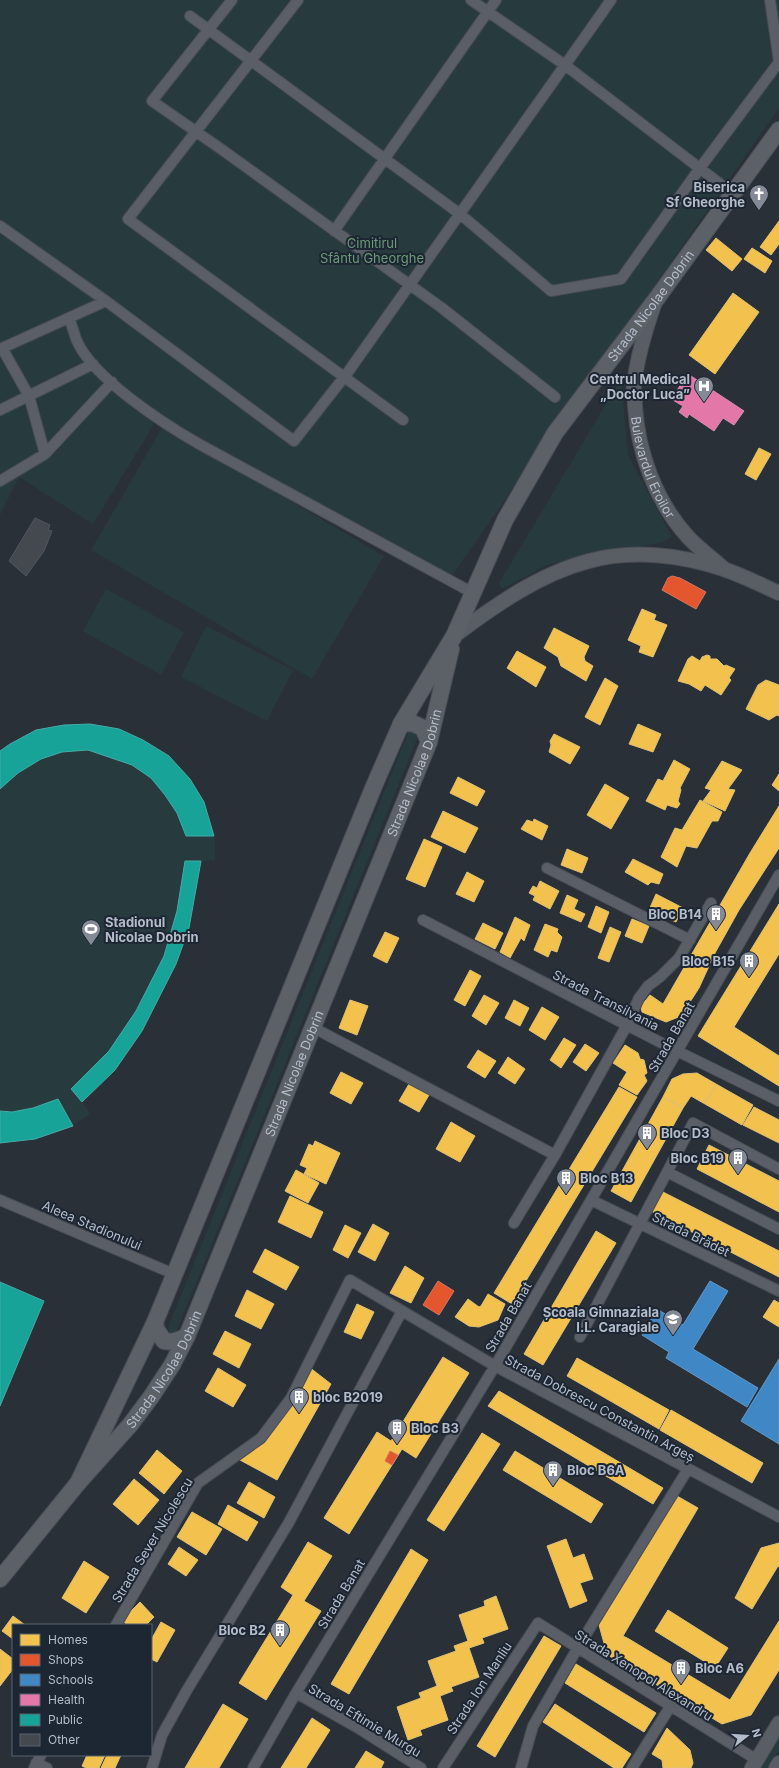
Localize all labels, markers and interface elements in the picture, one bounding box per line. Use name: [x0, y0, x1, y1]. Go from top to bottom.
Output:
place label: Biserica Sf Gheorghe: [666, 179, 745, 210]
church icon: Biserica Sf Gheorghe: [748, 183, 770, 211]
park label: Cimitirul Sfântu Gheorghe: [320, 235, 424, 266]
street label: Strada Nicolae Dobrin: [604, 247, 697, 365]
place label: Centrul Medical „Doctor Luca”: [589, 371, 690, 402]
hospital icon: Centrul Medical „Doctor Luca”: [693, 375, 715, 403]
street label: Bulevardul Eroilor: [628, 415, 679, 521]
street label: Strada Nicolae Dobrin: [383, 708, 444, 839]
building icon: Bloc B14: [705, 903, 727, 931]
place label: Bloc B14: [648, 906, 702, 922]
place label: Stadionul Nicolae Dobrin: [105, 914, 199, 945]
sports icon: Stadionul Nicolae Dobrin: [80, 918, 102, 946]
building icon: Bloc B15: [738, 950, 760, 978]
place label: Bloc B15: [682, 953, 735, 969]
street label: Strada Transilvania: [550, 966, 662, 1034]
street label: Strada Banat: [644, 999, 698, 1075]
street label: Strada Nicolae Dobrin: [261, 1008, 327, 1139]
building icon: Bloc D3: [636, 1122, 658, 1150]
place label: Bloc D3: [661, 1125, 710, 1141]
building icon: Bloc B19: [727, 1147, 749, 1175]
place label: Bloc B19: [671, 1150, 724, 1166]
building icon: Bloc B13: [555, 1167, 577, 1195]
place label: Bloc B13: [580, 1170, 633, 1186]
street label: Aleea Stadionului: [40, 1197, 144, 1253]
street label: Strada Brădet: [650, 1208, 732, 1260]
street label: Strada Banat: [481, 1279, 535, 1355]
place label: Școala Gimnaziala I.L. Caragiale: [543, 1304, 659, 1335]
street label: Strada Nicolae Dobrin: [122, 1308, 205, 1431]
school or university icon: Școala Gimnaziala I.L. Caragiale: [662, 1308, 684, 1336]
street label: Strada Dobrescu Constantin Argeș: [502, 1351, 698, 1465]
building icon: bloc B2019: [288, 1386, 310, 1414]
place label: bloc B2019: [313, 1389, 383, 1405]
building icon: Bloc B3: [386, 1417, 408, 1445]
place label: Bloc B3: [411, 1420, 459, 1436]
building icon: Bloc B6A: [542, 1459, 564, 1487]
place label: Bloc B6A: [567, 1462, 625, 1478]
street label: Strada Sever Nicolescu: [108, 1474, 196, 1606]
street label: Strada Banat: [314, 1556, 368, 1632]
building icon: Bloc B2: [269, 1619, 291, 1647]
place label: Bloc B2: [218, 1622, 266, 1638]
legend: [12, 1624, 152, 1756]
street label: Strada Xenopol Alexandru: [572, 1626, 716, 1724]
text: Homes: [48, 1632, 88, 1647]
street label: Strada Ion Manliu: [443, 1639, 515, 1737]
text: Shops: [48, 1652, 84, 1667]
building icon: Bloc A6: [670, 1657, 692, 1685]
place label: Bloc A6: [695, 1660, 744, 1676]
text: Schools: [48, 1672, 93, 1687]
street label: Strada Eftimie Murgu: [306, 1680, 424, 1760]
text: Health: [48, 1692, 85, 1707]
text: Public: [48, 1712, 83, 1727]
north arrow: [727, 1716, 767, 1756]
text: N: [749, 1727, 764, 1739]
text: Other: [48, 1732, 80, 1747]

